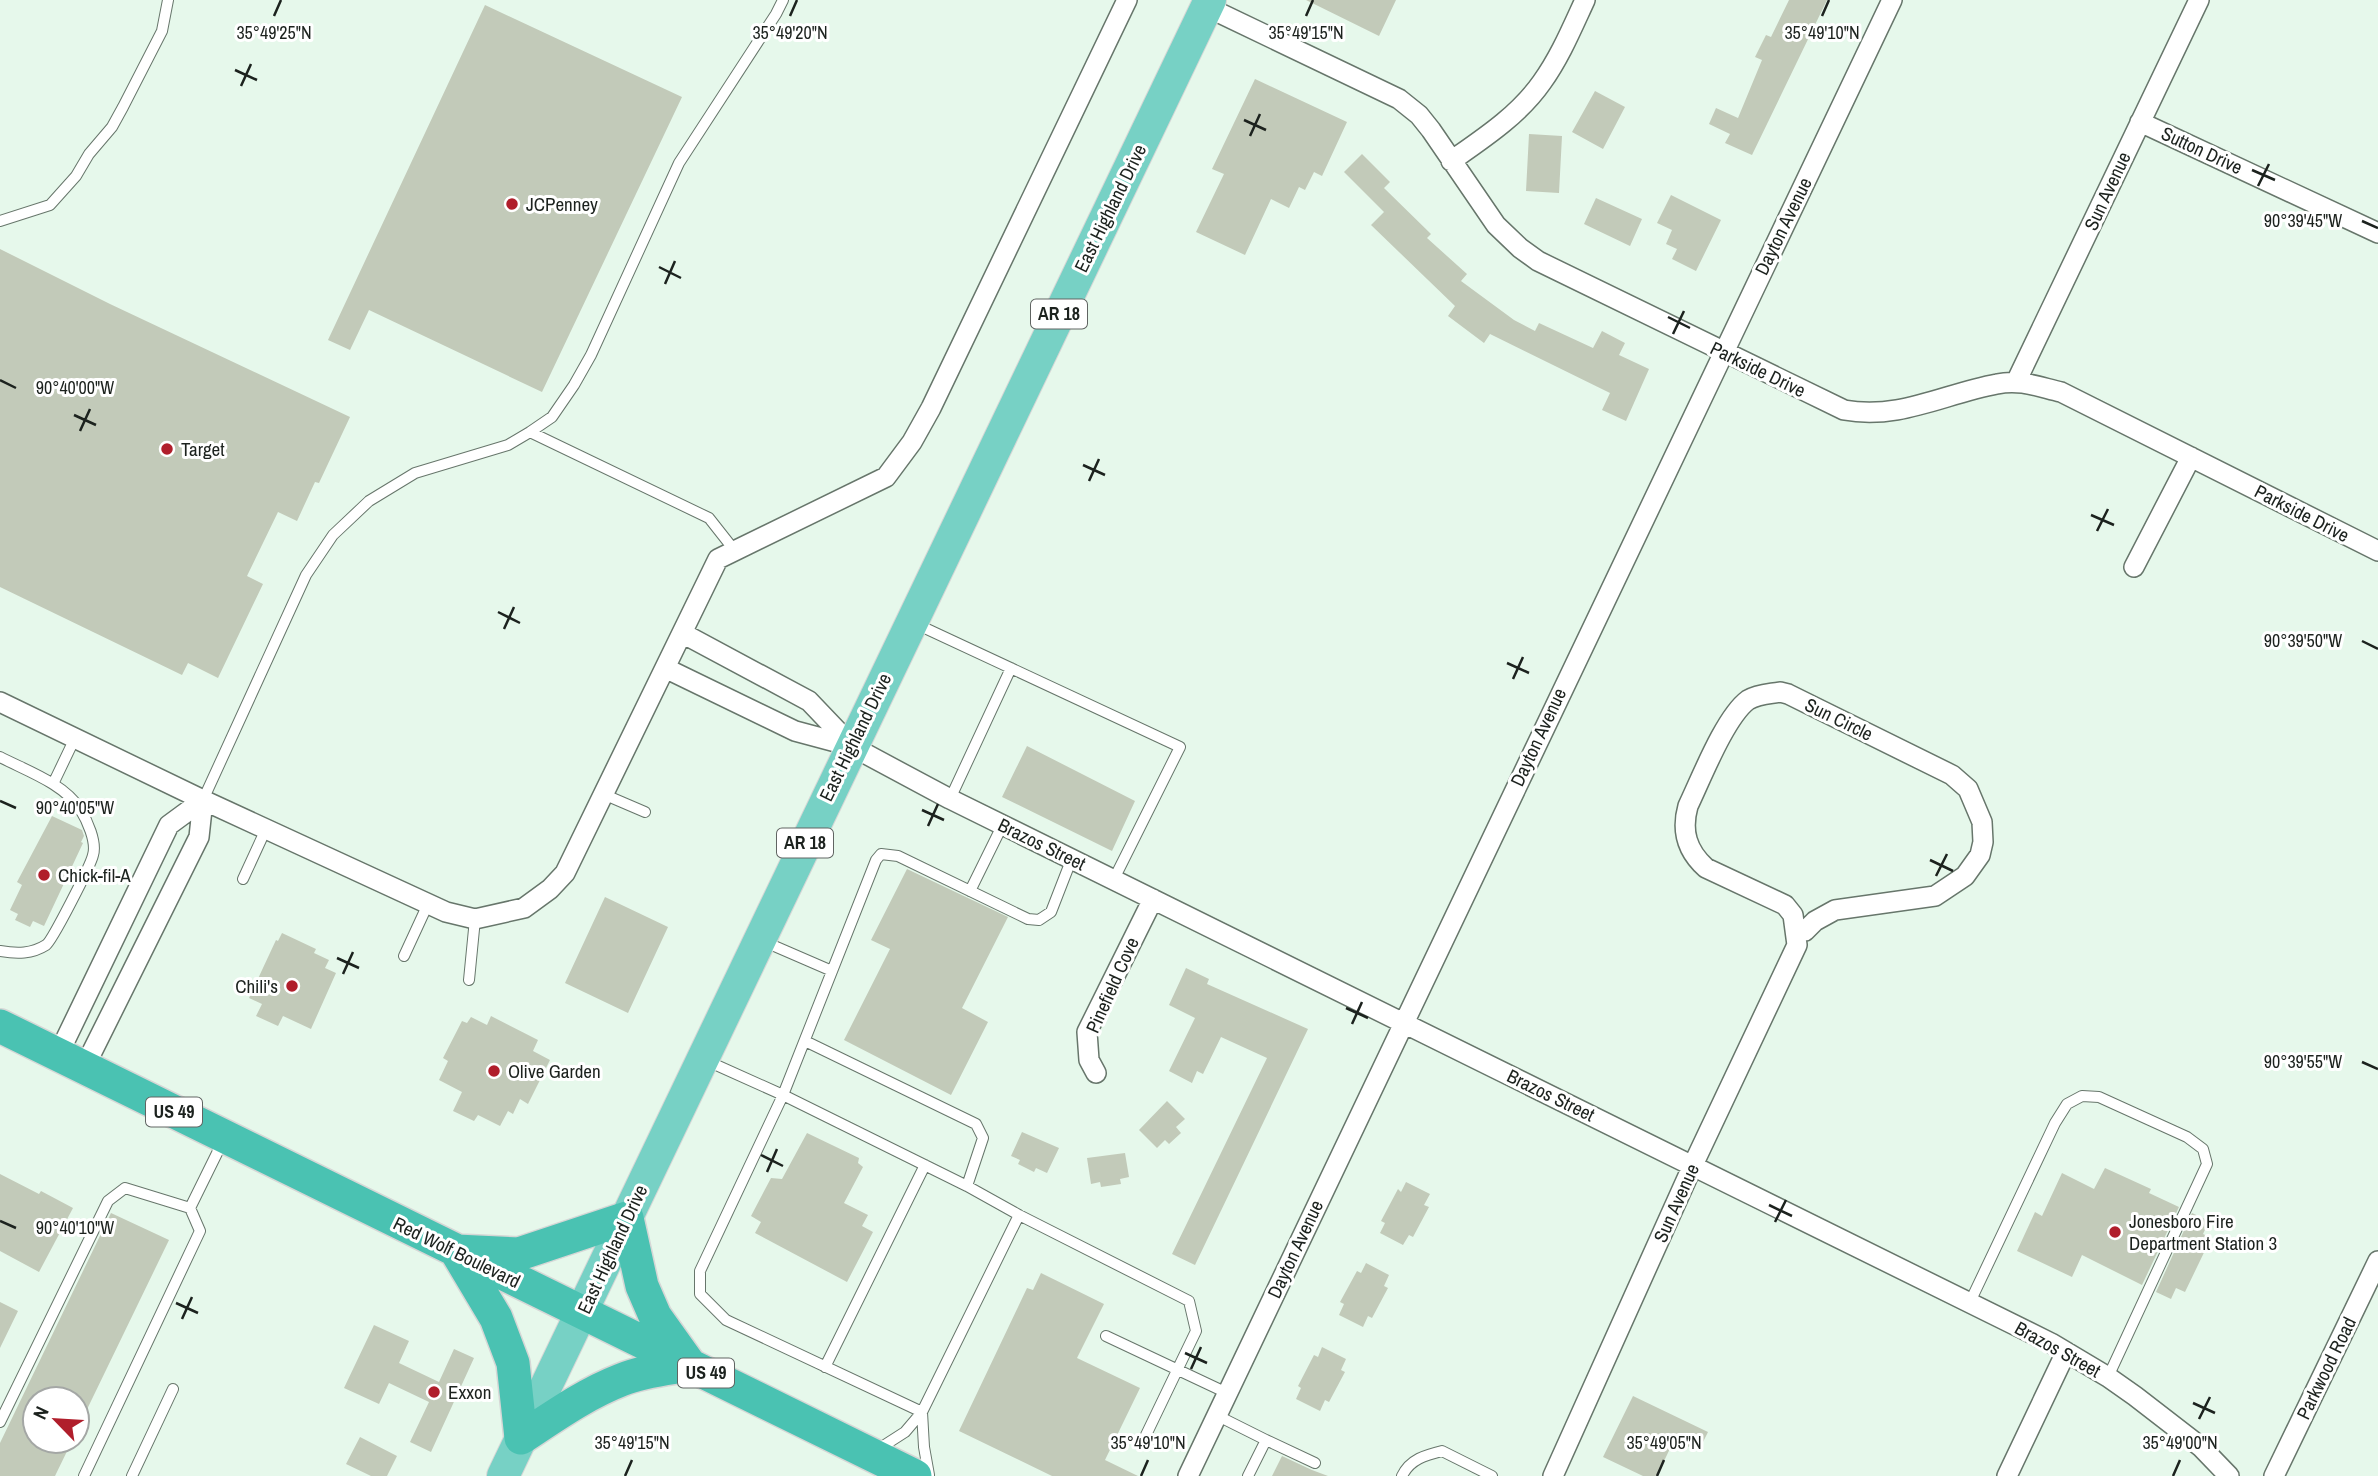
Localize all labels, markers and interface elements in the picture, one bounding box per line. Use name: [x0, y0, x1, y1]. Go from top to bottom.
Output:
text: 35°49'25"N: [236, 20, 312, 45]
text: 35°49'20"N: [752, 20, 828, 45]
text: 35°49'15"N: [1268, 20, 1344, 45]
text: 35°49'10"N: [1784, 20, 1860, 45]
street label: Sutton Drive: [2157, 120, 2247, 180]
street label: East Highland Drive: [1068, 140, 1152, 276]
street label: Sun Avenue: [2078, 148, 2136, 234]
street label: Dayton Avenue: [1748, 173, 1818, 279]
place label: JCPenney: [526, 191, 598, 217]
marker: JCPenney: [504, 196, 520, 212]
text: 90°39'45"W: [2264, 208, 2342, 233]
road number: AR 18: [1031, 300, 1087, 328]
street label: Parkside Drive: [1706, 335, 1810, 403]
text: 90°40'00"W: [36, 375, 114, 400]
place label: Target: [181, 436, 225, 462]
marker: Target: [159, 441, 175, 457]
street label: Parkside Drive: [2250, 478, 2354, 548]
text: 90°39'50"W: [2264, 628, 2342, 653]
street label: East Highland Drive: [813, 669, 897, 805]
street label: Dayton Avenue: [1504, 684, 1572, 790]
street label: Sun Circle: [1801, 691, 1877, 747]
text: 90°40'05"W: [36, 795, 114, 820]
street label: Brazos Street: [994, 812, 1091, 877]
road number: AR 18: [777, 828, 833, 858]
place label: Chick-fil-A: [58, 862, 131, 888]
marker: Chick-fil-A: [36, 867, 52, 883]
street label: Pinefield Cove: [1079, 933, 1145, 1037]
place label: Chili's: [235, 973, 278, 999]
marker: Chili's: [284, 978, 300, 994]
text: 90°39'55"W: [2264, 1049, 2342, 1074]
place label: Olive Garden: [508, 1058, 601, 1084]
marker: Olive Garden: [486, 1063, 502, 1079]
street label: Brazos Street: [1503, 1063, 1600, 1128]
road number: US 49: [146, 1098, 202, 1126]
street label: Sun Avenue: [1647, 1159, 1705, 1247]
street label: East Highland Drive: [571, 1180, 653, 1318]
street label: Dayton Avenue: [1261, 1196, 1329, 1302]
place label: Jonesboro Fire Department Station 3: [2129, 1208, 2277, 1256]
street label: Red Wolf Boulevard: [389, 1210, 525, 1294]
text: 90°40'10"W: [36, 1215, 114, 1240]
marker: Jonesboro Fire Department Station 3: [2107, 1224, 2123, 1240]
street label: Parkwood Road: [2290, 1312, 2362, 1424]
street label: Brazos Street: [2010, 1315, 2106, 1384]
road number: US 49: [678, 1358, 734, 1388]
place label: Exxon: [448, 1379, 491, 1405]
marker: Exxon: [426, 1384, 442, 1400]
north arrow: [21, 1385, 91, 1455]
text: N: [26, 1402, 55, 1423]
text: 35°49'15"N: [594, 1430, 670, 1455]
text: 35°49'10"N: [1110, 1430, 1186, 1455]
text: 35°49'05"N: [1626, 1430, 1702, 1455]
text: 35°49'00"N: [2142, 1430, 2218, 1455]

